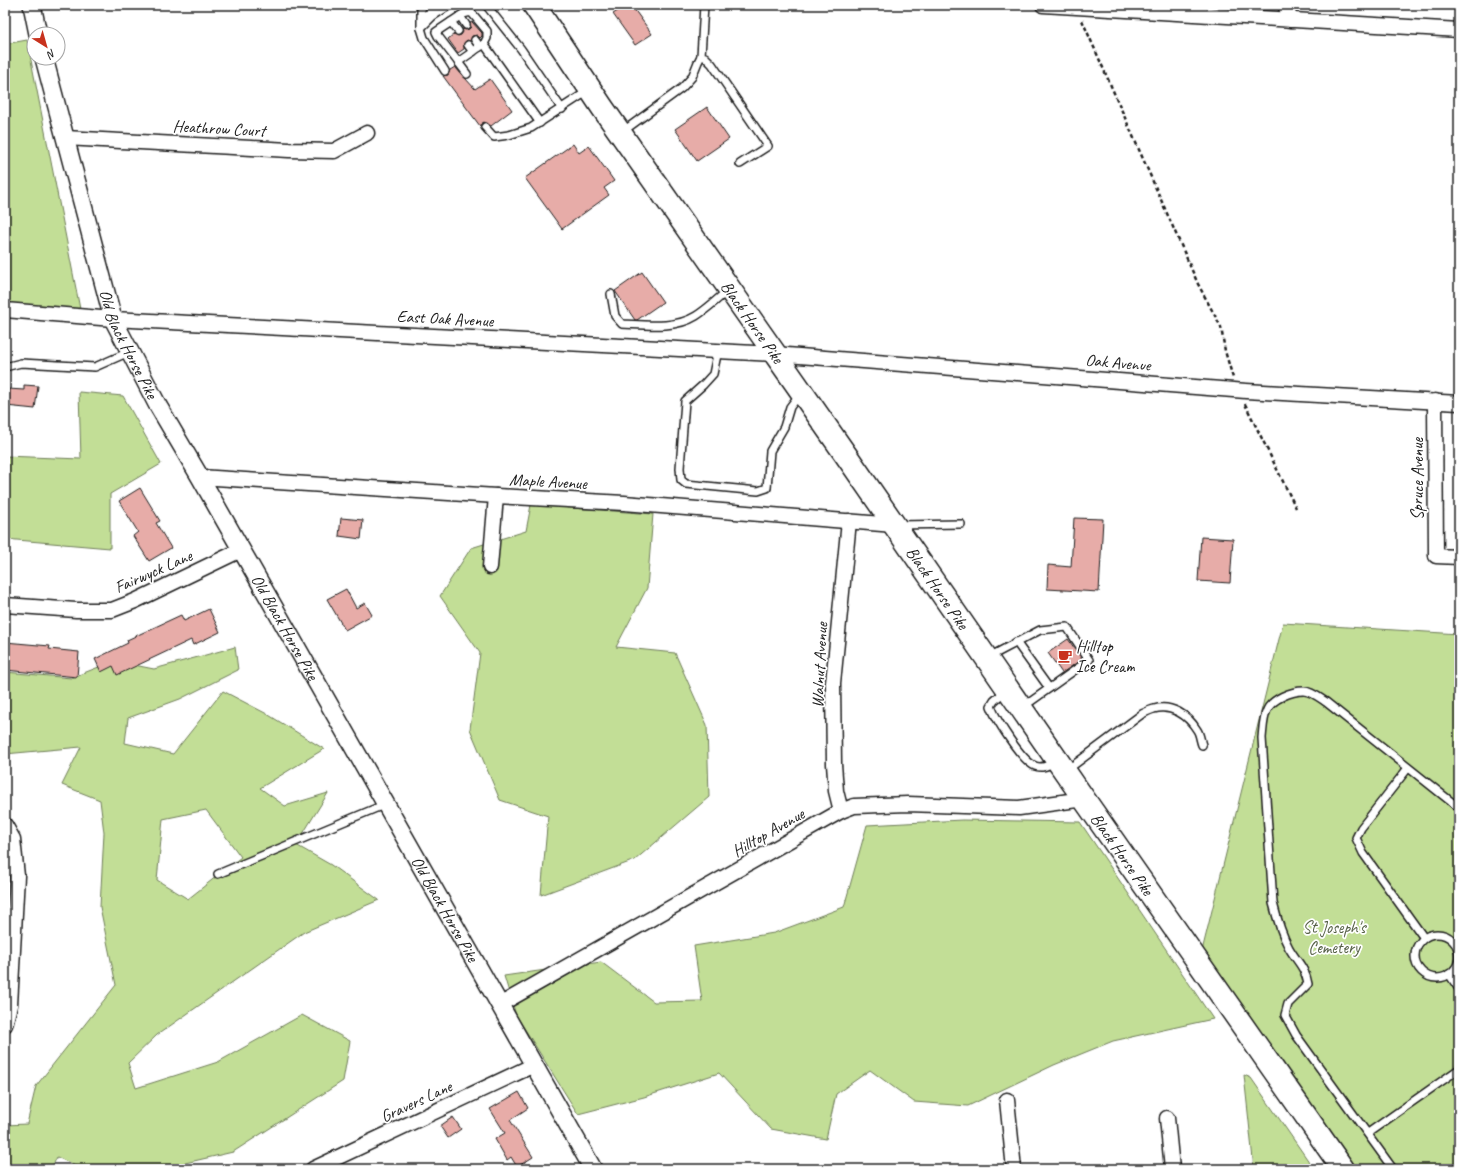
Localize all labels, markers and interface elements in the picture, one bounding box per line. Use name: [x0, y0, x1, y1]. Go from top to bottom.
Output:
north arrow: [26, 26, 66, 66]
text: N: [43, 46, 59, 63]
street label: Heathrow Court: [172, 116, 268, 142]
street label: Black Horse Pike: [716, 277, 789, 369]
street label: Old Black Horse Pike: [95, 287, 163, 404]
street label: East Oak Avenue: [396, 305, 495, 332]
street label: Oak Avenue: [1084, 349, 1153, 376]
street label: Spruce Avenue: [1407, 436, 1428, 520]
street label: Maple Avenue: [509, 469, 589, 494]
street label: Black Horse Pike: [901, 543, 974, 635]
street label: Fairwyck Lane: [111, 544, 197, 598]
street label: Old Black Horse Pike: [246, 571, 324, 685]
street label: Walnut Avenue: [807, 620, 832, 708]
place label: Hilltop Ice Cream: [1076, 636, 1135, 677]
cafe icon: Hilltop Ice Cream: [1057, 648, 1073, 664]
street label: Hilltop Avenue: [728, 803, 809, 862]
street label: Black Horse Pike: [1086, 809, 1159, 901]
street label: Old Black Horse Pike: [406, 852, 484, 967]
park label: St Joseph's Cemetery: [1303, 917, 1368, 958]
street label: Gravers Lane: [377, 1075, 457, 1127]

